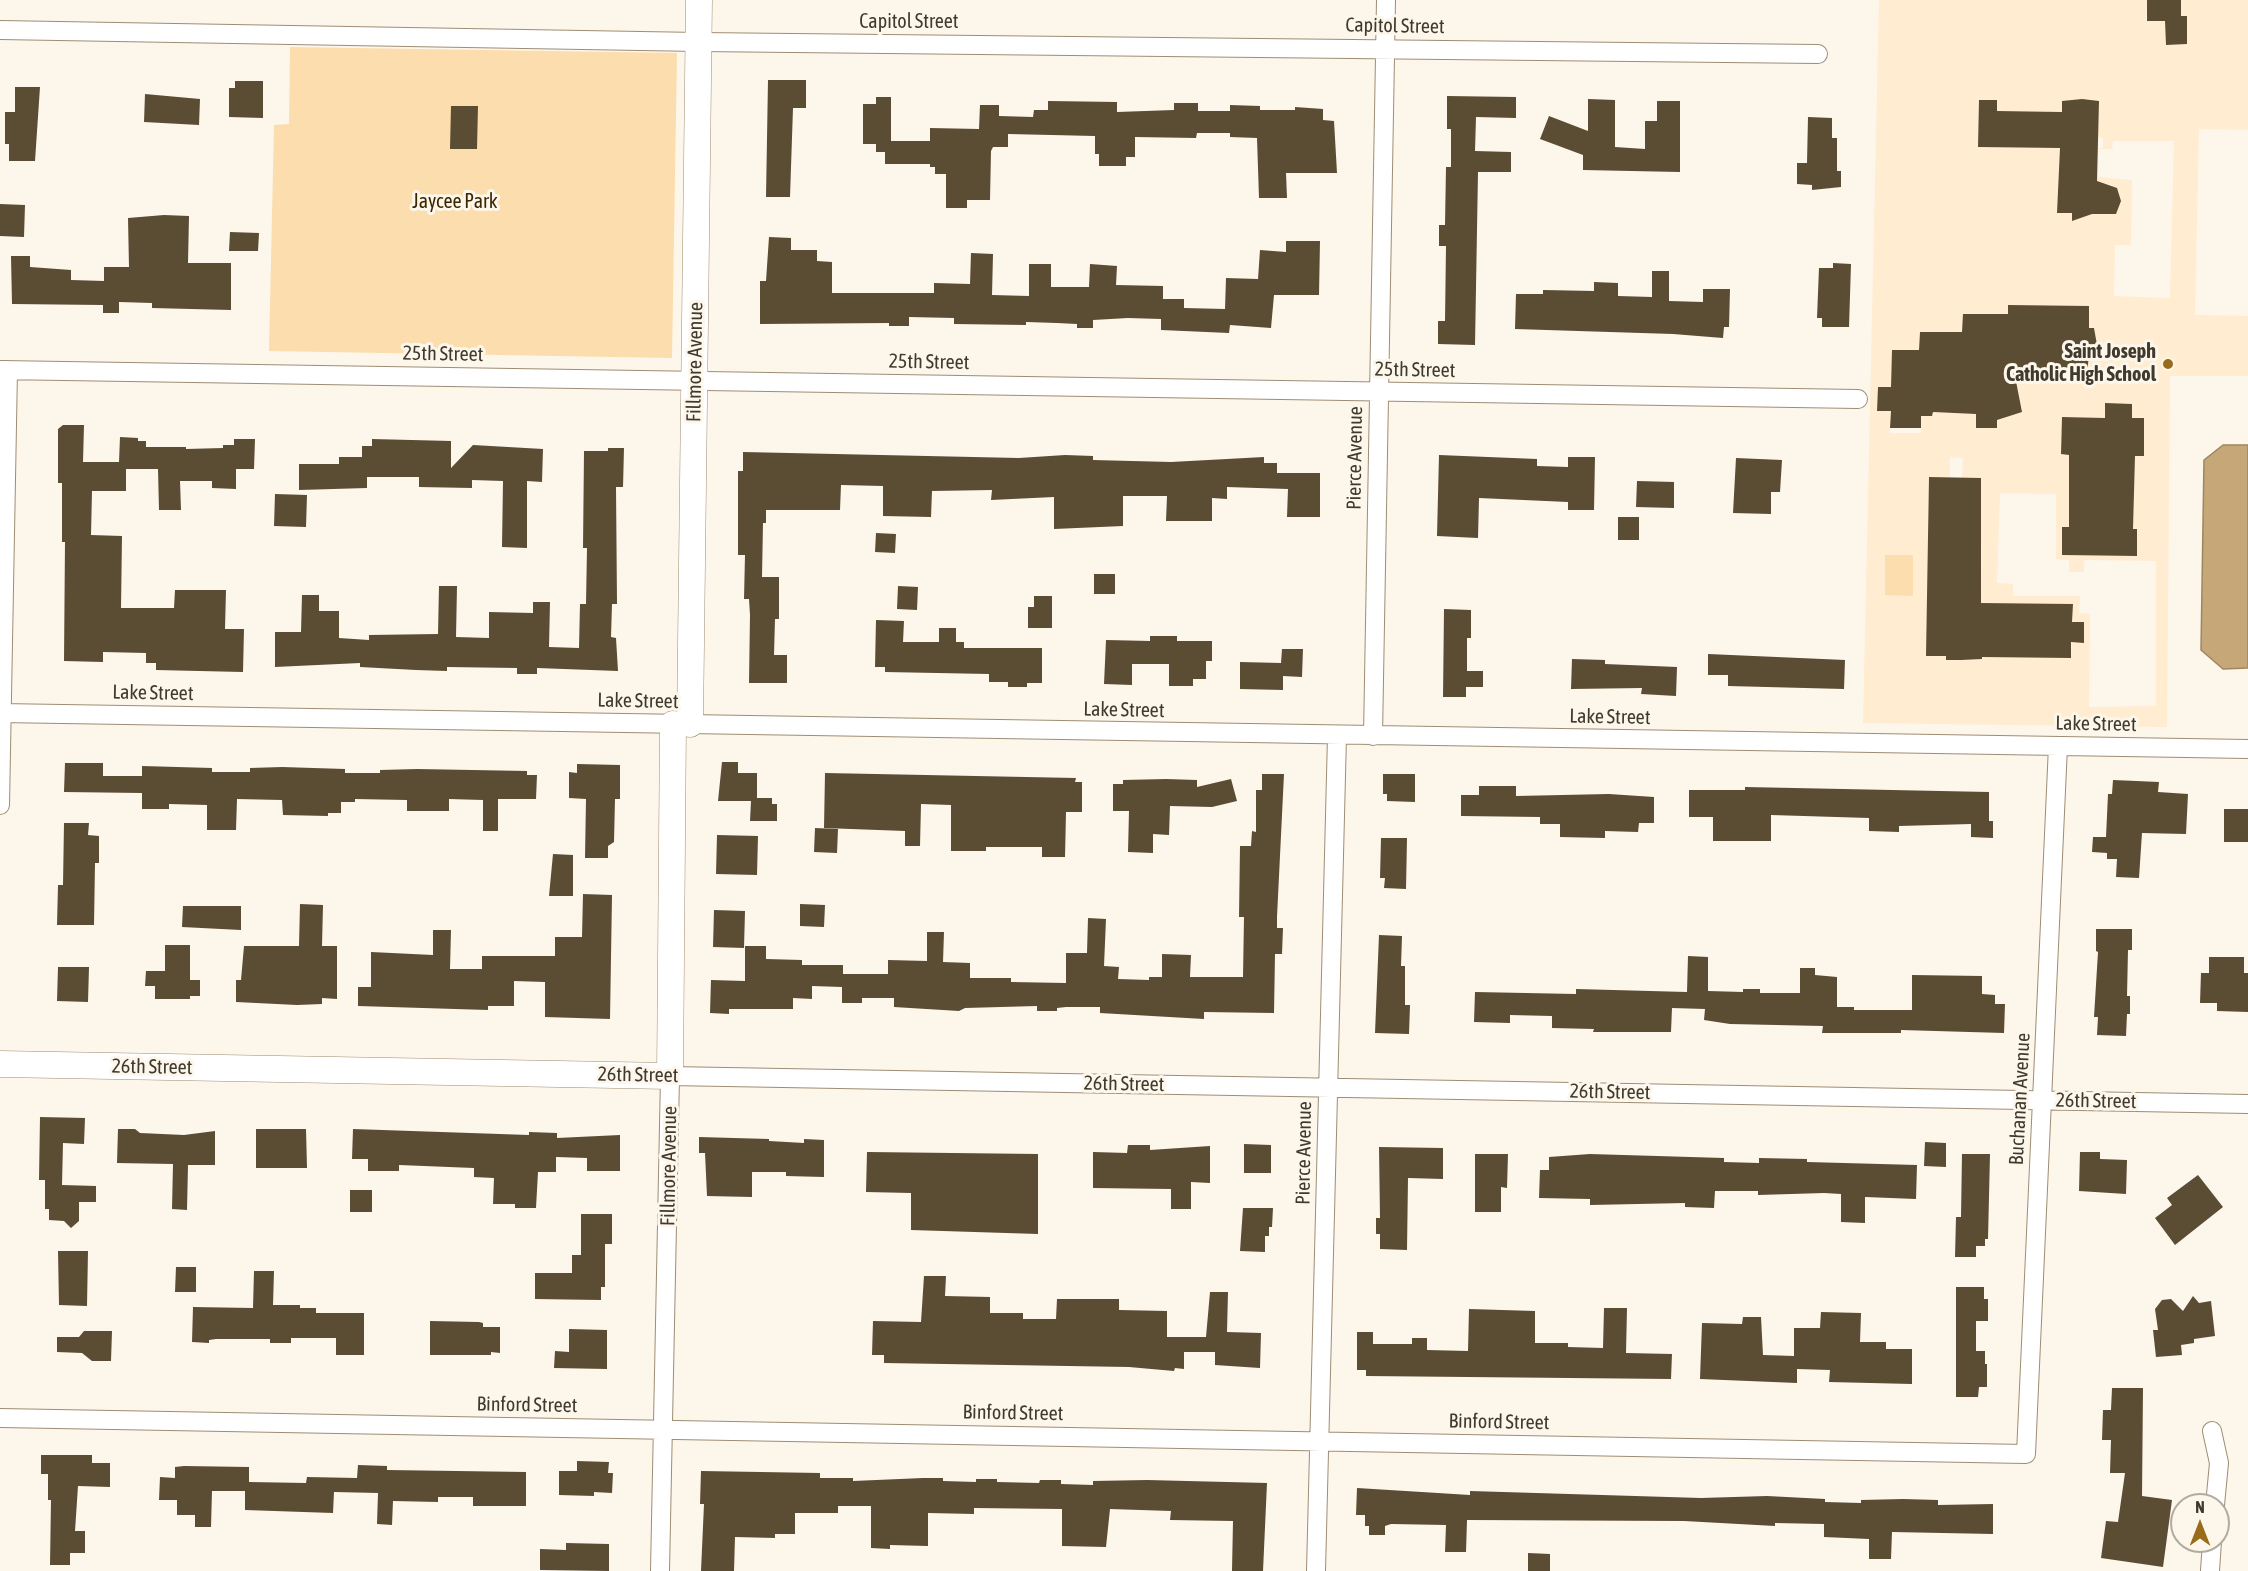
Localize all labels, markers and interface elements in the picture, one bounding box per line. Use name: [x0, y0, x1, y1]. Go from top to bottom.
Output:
street label: Capitol Street: [859, 10, 959, 34]
street label: Capitol Street: [1345, 13, 1445, 39]
park label: Jaycee Park: [412, 190, 498, 214]
street label: Fillmore Avenue: [682, 302, 708, 422]
place label: Saint Joseph Catholic High School: [2006, 340, 2156, 387]
street label: 25th Street: [402, 341, 484, 367]
street label: 25th Street: [888, 349, 970, 375]
street label: 25th Street: [1374, 357, 1456, 383]
marker: Saint Joseph Catholic High School: [2161, 357, 2175, 371]
street label: Pierce Avenue: [1342, 406, 1368, 510]
street label: Lake Street: [112, 680, 194, 706]
street label: Lake Street: [597, 688, 679, 714]
street label: Lake Street: [1083, 697, 1165, 723]
street label: Lake Street: [1569, 704, 1651, 730]
street label: Lake Street: [2055, 711, 2137, 737]
street label: Buchanan Avenue: [2005, 1032, 2035, 1166]
street label: 26th Street: [111, 1054, 193, 1080]
street label: 26th Street: [597, 1062, 679, 1088]
street label: 26th Street: [1083, 1071, 1165, 1097]
street label: 26th Street: [1569, 1079, 1651, 1105]
street label: 26th Street: [2055, 1088, 2137, 1114]
street label: Pierce Avenue: [1291, 1101, 1317, 1205]
street label: Fillmore Avenue: [656, 1106, 682, 1226]
street label: Binford Street: [476, 1392, 578, 1418]
street label: Binford Street: [962, 1400, 1064, 1426]
street label: Binford Street: [1448, 1409, 1550, 1435]
north arrow: [2170, 1493, 2230, 1553]
text: N: [2195, 1498, 2205, 1516]

